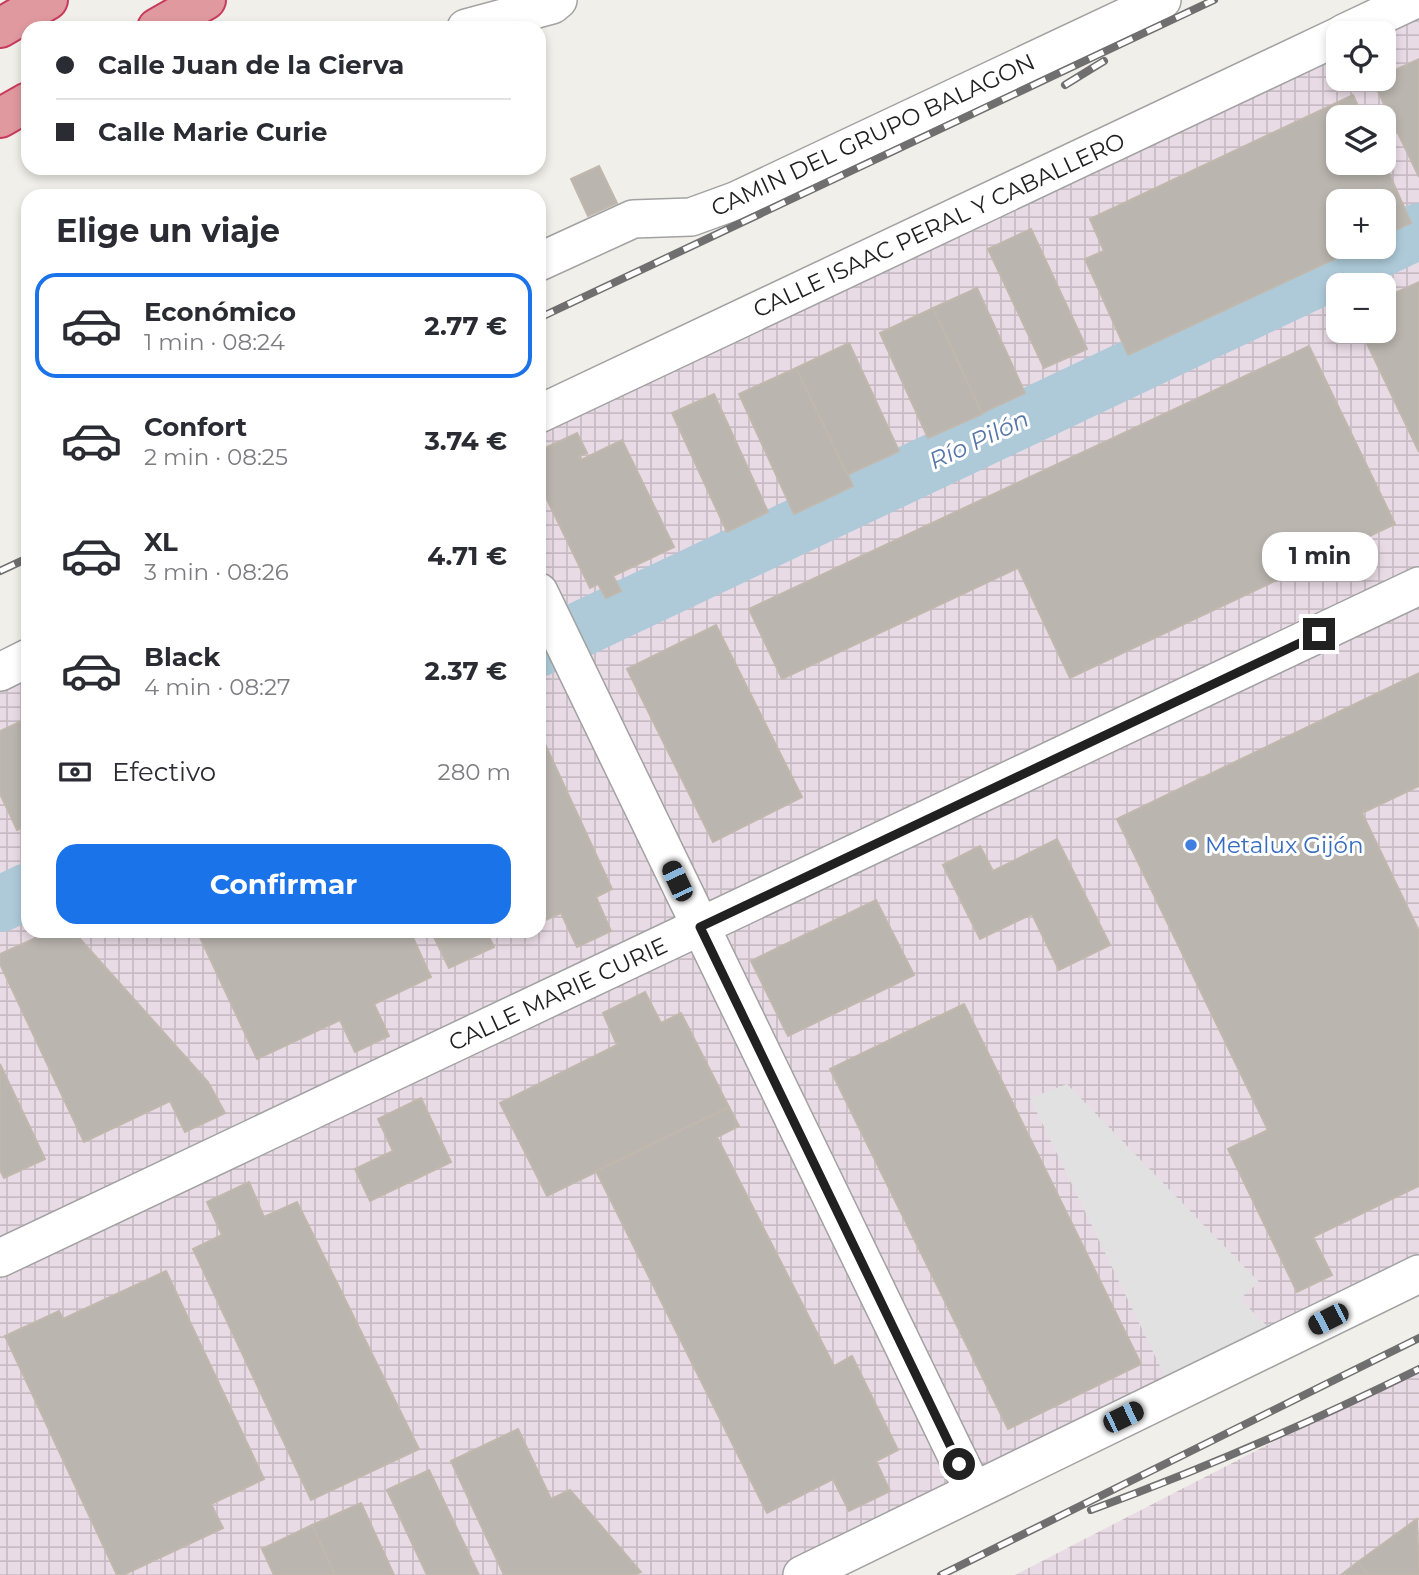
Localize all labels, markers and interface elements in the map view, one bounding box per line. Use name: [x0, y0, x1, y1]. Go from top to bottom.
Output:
map controls: [1326, 21, 1396, 343]
button: locate: [1326, 21, 1396, 91]
street label: CAMIN DEL GRUPO BALAGON: [707, 48, 1039, 222]
text: Calle Juan de la Cierva: [98, 49, 404, 81]
button: layers: [1326, 105, 1396, 175]
text: Calle Marie Curie: [98, 116, 327, 148]
street label: CALLE ISAAC PERAL Y CABALLERO: [749, 126, 1129, 324]
button: +: [1326, 189, 1396, 259]
text: Elige un viaje: [56, 211, 280, 250]
button: −: [1326, 273, 1396, 343]
icon: car: [60, 294, 123, 357]
text: Económico: [144, 296, 296, 328]
text: 2.77 €: [424, 310, 507, 342]
text: 1 min · 08:24: [144, 328, 285, 356]
water label: Río Pilón: [924, 404, 1033, 475]
icon: car: [60, 409, 123, 472]
text: Confort: [144, 411, 247, 443]
text: 3.74 €: [424, 425, 507, 457]
text: 2 min · 08:25: [144, 443, 288, 471]
icon: car: [60, 524, 123, 587]
text: XL: [144, 526, 178, 558]
callout: 1 min: [1261, 532, 1377, 582]
text: 4.71 €: [427, 540, 507, 572]
text: 1 min: [1289, 542, 1351, 570]
text: 3 min · 08:26: [144, 558, 289, 586]
route end: [1303, 618, 1335, 650]
icon: car: [60, 639, 123, 702]
text: Black: [144, 641, 220, 673]
text: 2.37 €: [425, 655, 507, 687]
text: 4 min · 08:27: [144, 673, 291, 701]
icon: cash: [56, 753, 94, 791]
text: Efectivo: [112, 756, 216, 788]
text: 280 m: [438, 758, 511, 786]
place label: Metalux Gijón: [1205, 831, 1364, 859]
marker: Metalux Gijón: [1183, 837, 1199, 853]
button: Confirmar: [56, 844, 511, 924]
car: [659, 858, 696, 904]
street label: CALLE MARIE CURIE: [444, 931, 672, 1057]
car: [1305, 1300, 1352, 1338]
car: [1100, 1398, 1147, 1436]
route start: [943, 1448, 975, 1480]

